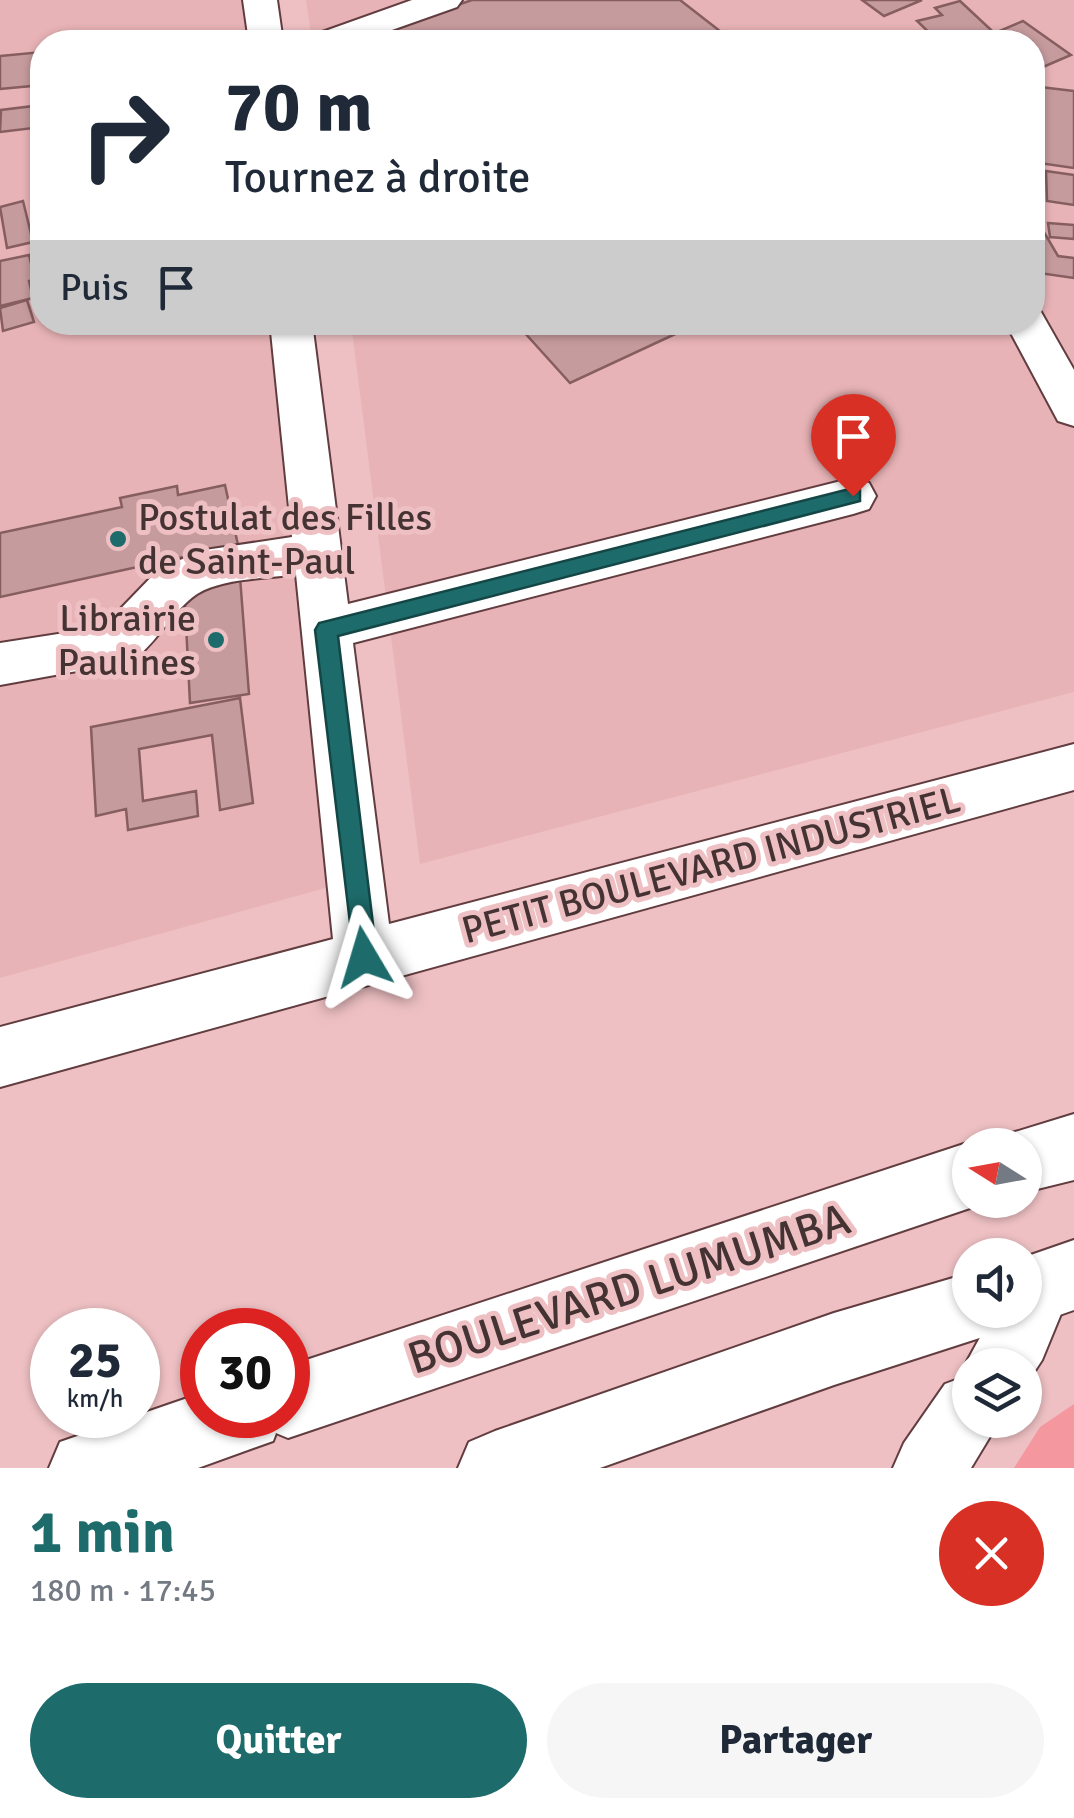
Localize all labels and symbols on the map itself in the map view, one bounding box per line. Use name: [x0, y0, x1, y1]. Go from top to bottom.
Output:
pin: [811, 394, 896, 497]
place label: Postulat des Filles de Saint-Paul: [138, 494, 432, 585]
marker: Postulat des Filles de Saint-Paul: [107, 528, 129, 550]
place label: Librairie Paulines: [58, 595, 196, 686]
marker: Librairie Paulines: [205, 629, 227, 651]
street label: PETIT BOULEVARD INDUSTRIEL: [457, 776, 965, 954]
position arrow: [312, 905, 416, 1009]
north arrow: [952, 1128, 1042, 1218]
street label: BOULEVARD LUMUMBA: [401, 1192, 857, 1386]
speed limit sign: 30: [180, 1308, 310, 1438]

